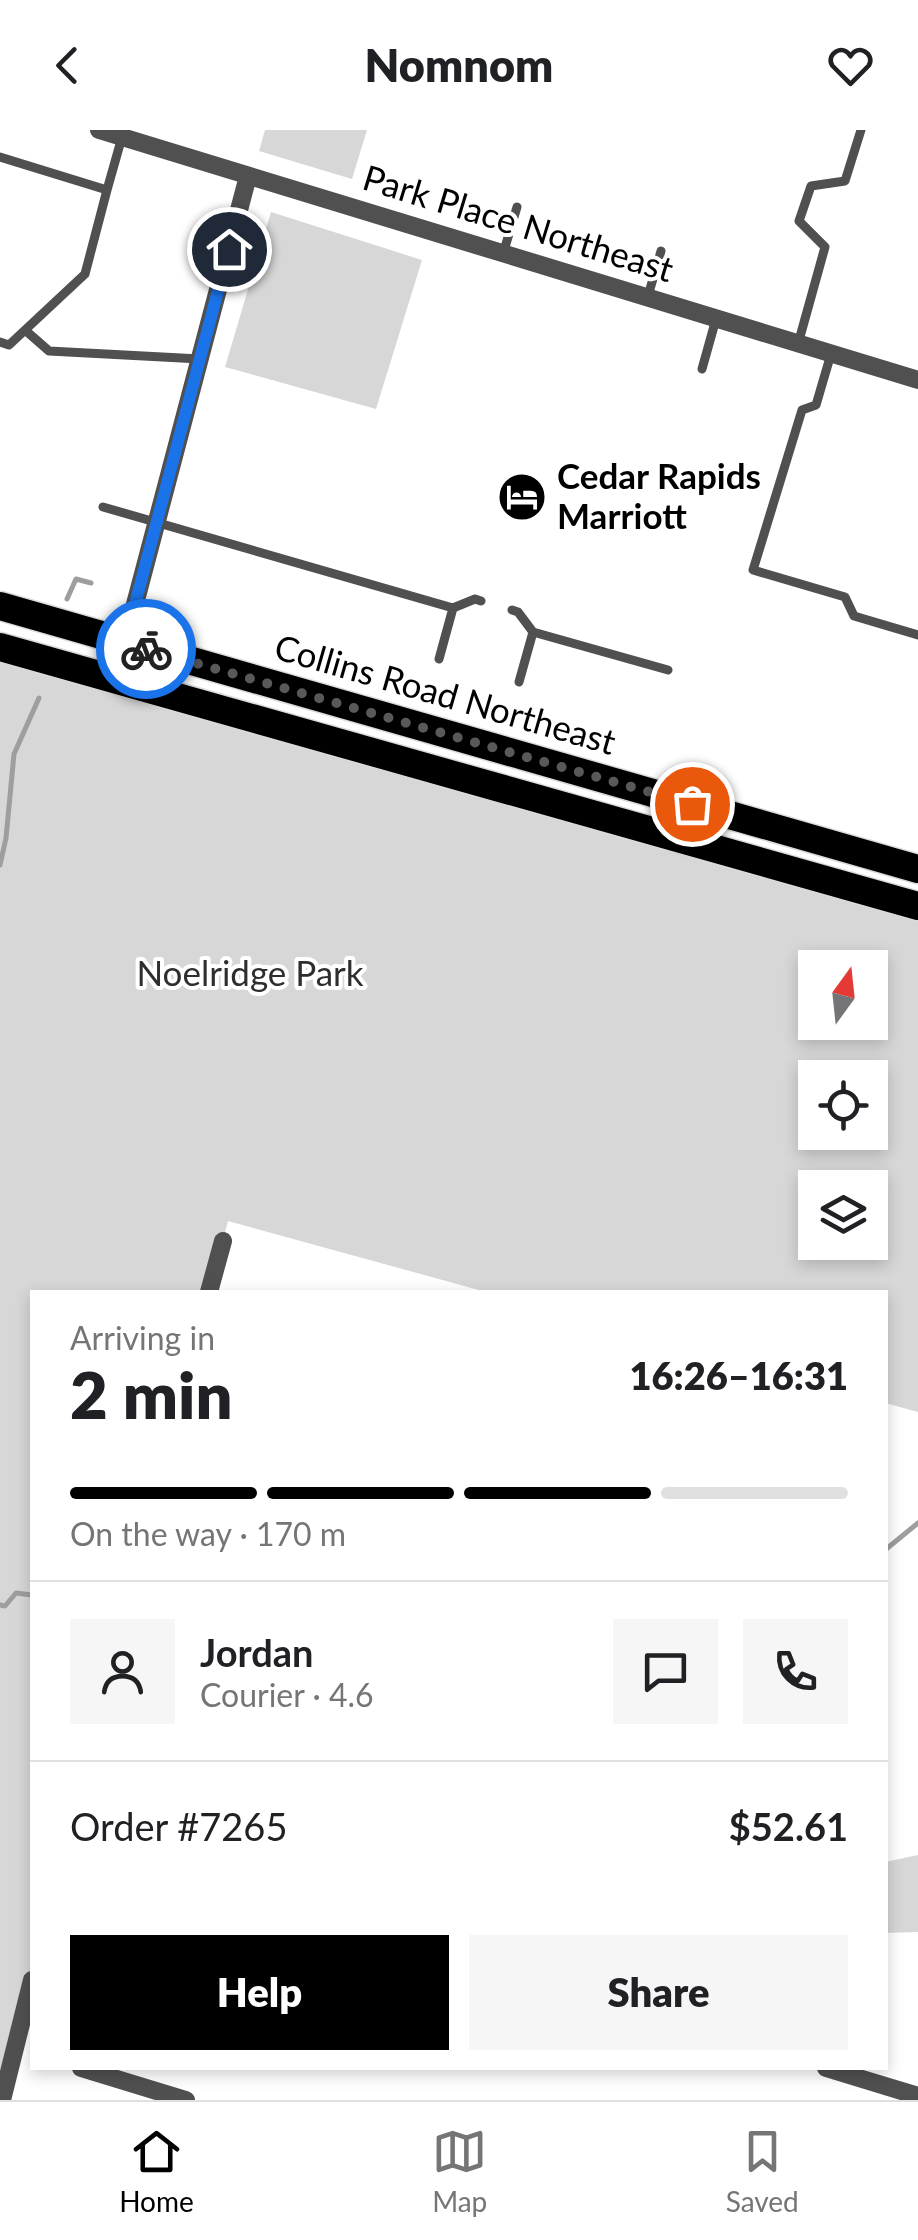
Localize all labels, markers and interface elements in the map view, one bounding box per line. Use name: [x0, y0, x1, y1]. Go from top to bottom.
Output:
icon: back: [40, 38, 95, 93]
text: Nomnom: [365, 38, 553, 92]
icon: heart: [823, 38, 878, 93]
street label: Park Place Northeast: [358, 155, 679, 289]
pin: [187, 207, 272, 292]
icon: home: [202, 222, 257, 277]
place label: Cedar Rapids Marriott: [557, 454, 761, 536]
hotel icon: Cedar Rapids Marriott: [496, 471, 548, 523]
courier: [96, 599, 196, 699]
icon: bike: [119, 622, 174, 677]
street label: Collins Road Northeast: [270, 624, 621, 762]
pin: [650, 762, 735, 847]
icon: bag: [665, 777, 720, 832]
north arrow: [798, 950, 888, 1040]
map controls: [798, 950, 888, 1260]
park label: Noelridge Park: [136, 951, 364, 993]
button: locate: [798, 1060, 888, 1150]
button: layers: [798, 1170, 888, 1260]
text: Arriving in: [70, 1318, 215, 1357]
text: 16:26–16:31: [629, 1352, 848, 1398]
text: 2 min: [70, 1355, 232, 1433]
text: On the way · 170 m: [70, 1514, 346, 1553]
button: person: [70, 1619, 175, 1724]
button: chat: [613, 1619, 718, 1724]
button: phone: [743, 1619, 848, 1724]
text: Jordan: [200, 1629, 313, 1675]
text: Courier · 4.6: [200, 1675, 374, 1714]
text: Order #7265: [70, 1803, 287, 1849]
text: $52.61: [729, 1803, 848, 1849]
button: Help: [70, 1935, 449, 2050]
button: Share: [469, 1935, 848, 2050]
tab: Home: [119, 2124, 194, 2218]
tab: Map: [432, 2124, 487, 2218]
tab: Saved: [726, 2124, 799, 2218]

